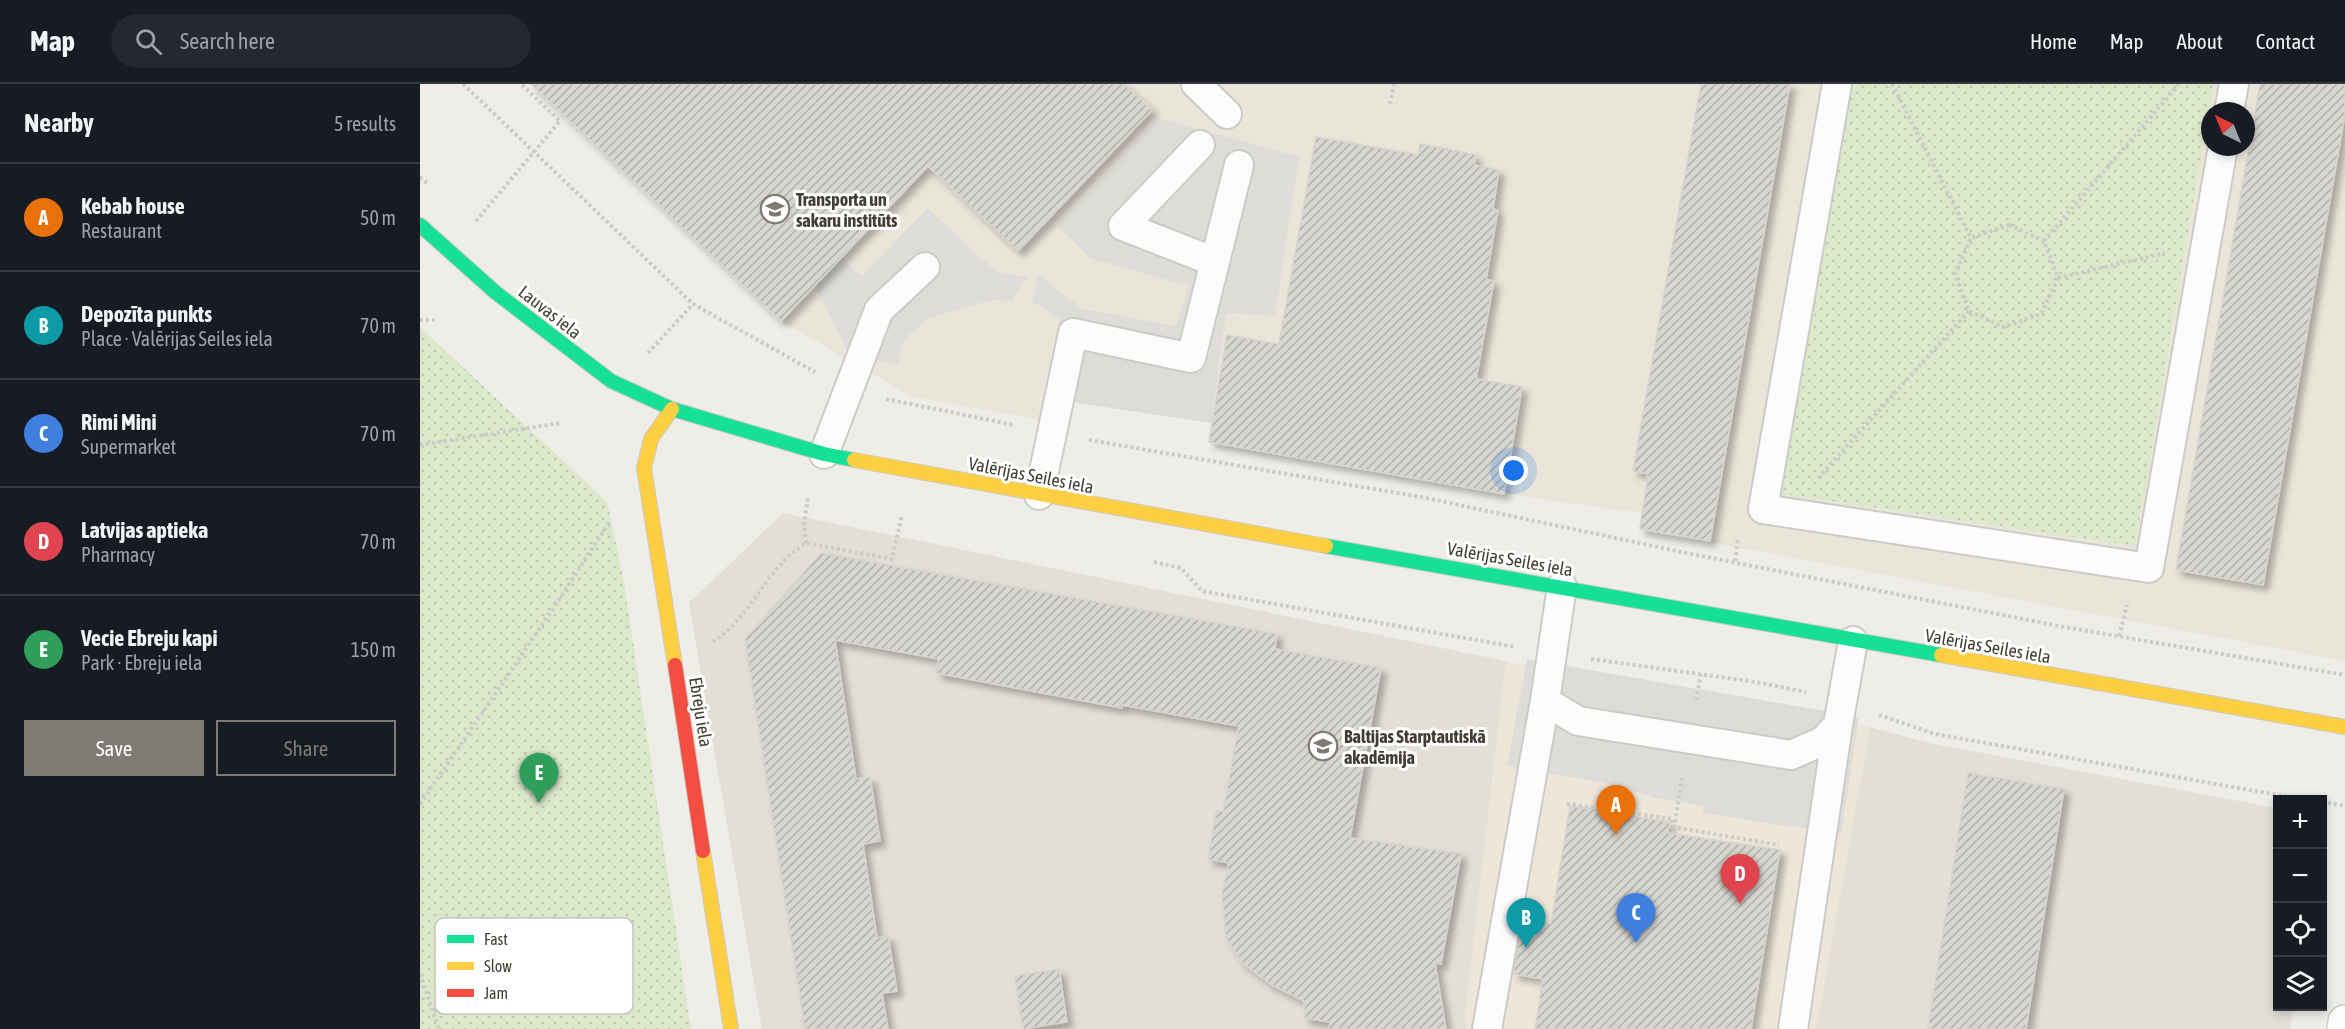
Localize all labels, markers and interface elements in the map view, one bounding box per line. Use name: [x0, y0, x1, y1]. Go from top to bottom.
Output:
search box: [111, 14, 531, 68]
text: Map: [30, 25, 75, 57]
icon: search: [132, 25, 165, 58]
text: Search here: [180, 28, 275, 54]
text: Home: [2030, 29, 2077, 53]
text: Map: [2110, 29, 2144, 53]
text: About: [2177, 29, 2223, 53]
text: Contact: [2256, 29, 2315, 53]
north arrow: [2201, 102, 2255, 156]
text: Nearby: [24, 108, 94, 138]
text: 5 results: [334, 112, 396, 135]
place label: Transporta un sakaru institūts: [796, 189, 898, 231]
text: Kebab house: [81, 193, 185, 219]
school or university icon: Transporta un sakaru institūts: [759, 193, 791, 225]
text: A: [39, 206, 48, 229]
text: 50 m: [360, 206, 396, 229]
text: Restaurant: [81, 219, 162, 242]
street label: Lauvas iela: [514, 281, 586, 343]
text: Depozīta punkts: [81, 301, 212, 327]
text: B: [39, 314, 48, 337]
text: 70 m: [360, 314, 396, 337]
text: Place · Valērijas Seiles iela: [81, 327, 273, 350]
text: Rimi Mini: [81, 409, 157, 435]
text: C: [39, 422, 48, 445]
text: 70 m: [360, 422, 396, 445]
text: Supermarket: [81, 435, 176, 458]
street label: Valērijas Seiles iela: [967, 453, 1095, 497]
your location: [1499, 456, 1528, 485]
text: Latvijas aptieka: [81, 517, 208, 543]
text: D: [38, 530, 49, 553]
text: 70 m: [360, 530, 396, 553]
street label: Valērijas Seiles iela: [1446, 538, 1574, 580]
text: Pharmacy: [81, 543, 155, 566]
text: Vecie Ebreju kapi: [81, 625, 218, 651]
street label: Valērijas Seiles iela: [1924, 625, 2052, 667]
text: E: [39, 638, 48, 661]
text: 150 m: [351, 638, 396, 661]
text: Park · Ebreju iela: [81, 651, 202, 674]
street label: Ebreju iela: [685, 676, 717, 748]
button: Save: [24, 720, 204, 776]
button: Share: [216, 720, 396, 776]
place label: Baltijas Starptautiskā akadēmija: [1344, 726, 1486, 768]
school or university icon: Baltijas Starptautiskā akadēmija: [1307, 730, 1339, 762]
pin: E: [520, 754, 558, 803]
pin: A: [1596, 786, 1636, 835]
map controls: [2273, 795, 2327, 1011]
button: +: [2273, 795, 2327, 849]
button: −: [2273, 849, 2327, 903]
pin: D: [1720, 854, 1760, 904]
pin: C: [1616, 894, 1656, 943]
pin: B: [1506, 898, 1546, 948]
button: locate: [2273, 903, 2327, 957]
legend: [435, 918, 633, 1014]
text: Fast: [484, 930, 508, 948]
text: Slow: [484, 957, 512, 975]
button: layers: [2273, 957, 2327, 1011]
text: Jam: [484, 984, 508, 1002]

